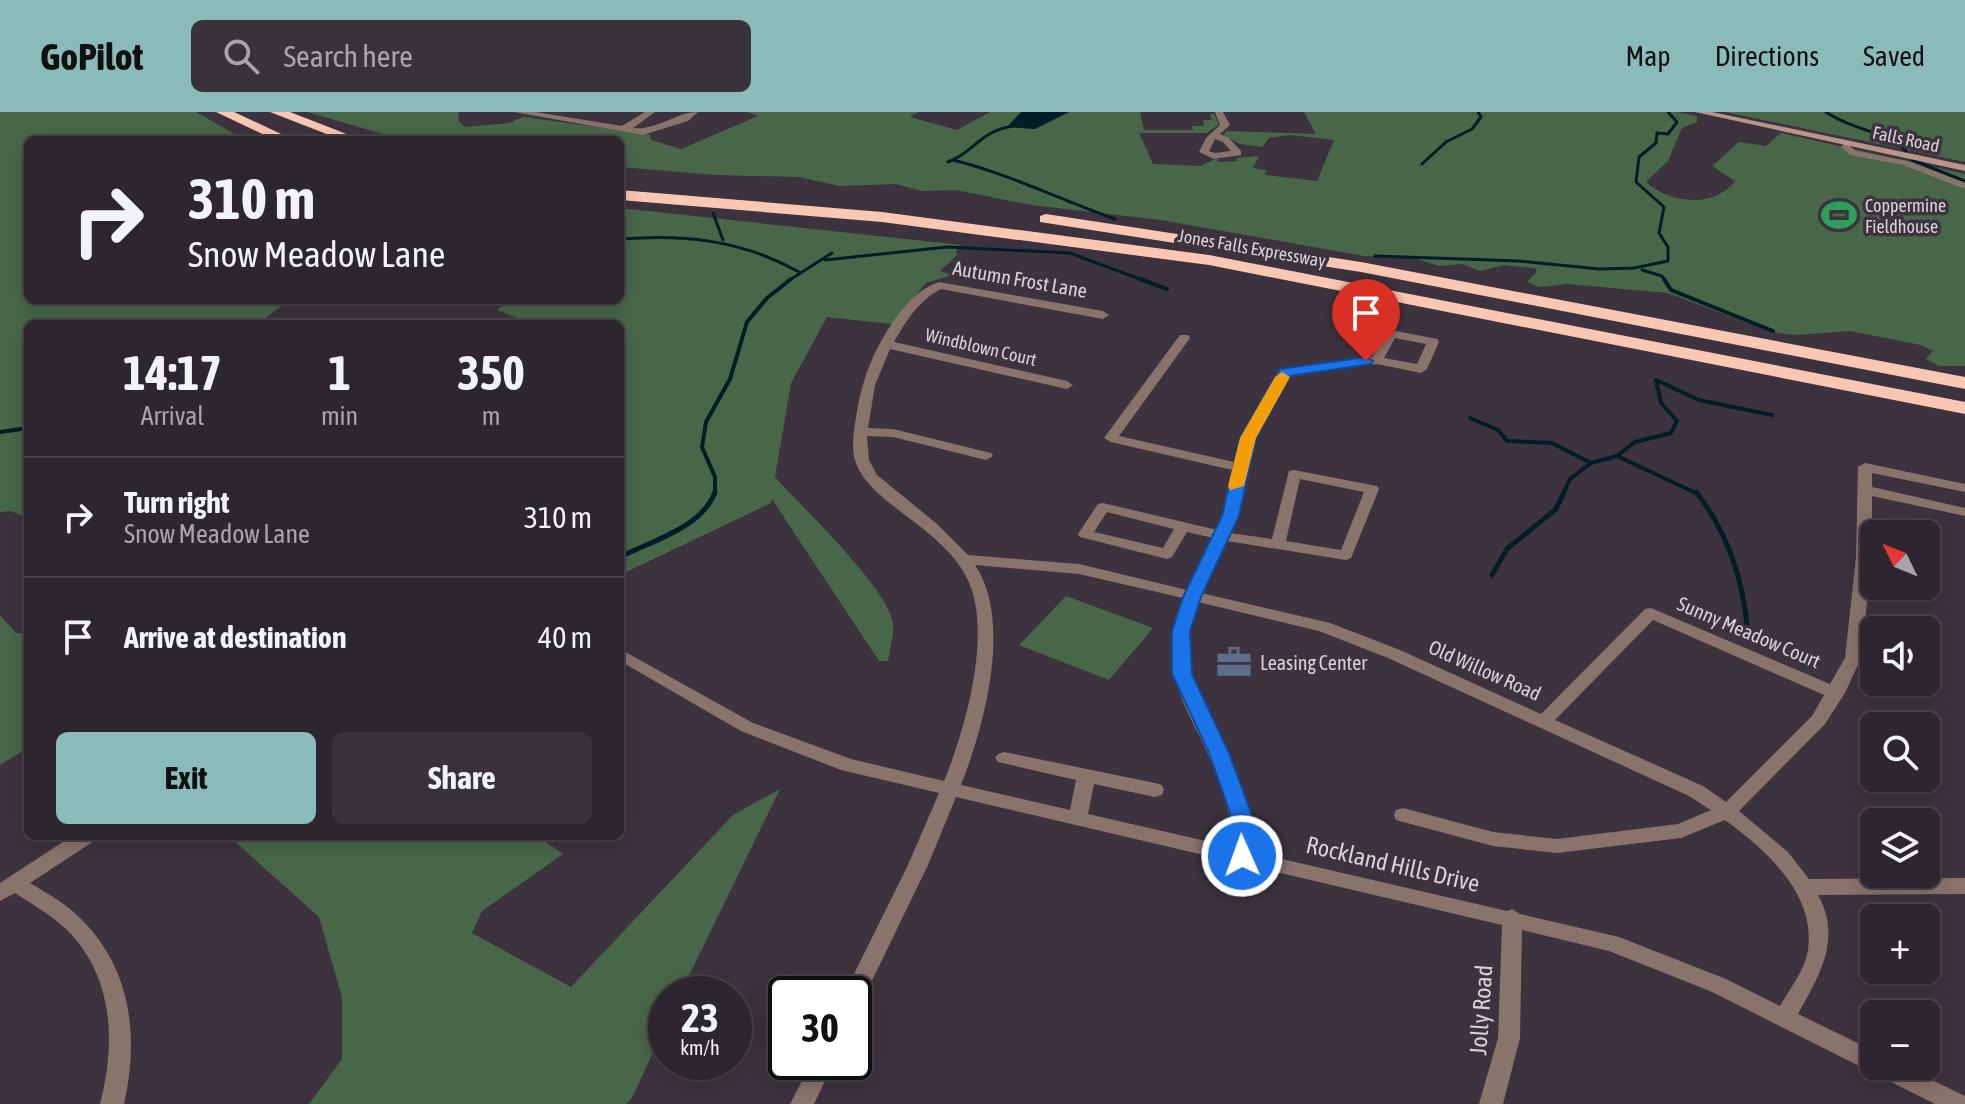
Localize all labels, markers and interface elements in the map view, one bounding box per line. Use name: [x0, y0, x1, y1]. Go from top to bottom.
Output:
search box: [191, 20, 751, 92]
icon: search: [219, 34, 263, 78]
text: GoPilot: [40, 35, 143, 78]
text: Search here: [283, 39, 413, 73]
text: Map: [1626, 40, 1671, 72]
text: Directions: [1715, 40, 1819, 72]
text: Saved: [1863, 40, 1925, 72]
street label: Falls Road: [1871, 122, 1941, 156]
text: 310 m: [188, 167, 315, 231]
icon: right: [56, 168, 160, 272]
place label: Coppermine Fieldhouse: [1865, 195, 1946, 237]
sports icon: Coppermine Fieldhouse: [1820, 196, 1858, 234]
street label: Jones Falls Expressway: [1177, 225, 1327, 271]
text: Snow Meadow Lane: [188, 233, 445, 275]
street label: Autumn Frost Lane: [951, 256, 1089, 302]
pin: [1332, 279, 1400, 361]
icon: arrive: [1344, 291, 1388, 335]
street label: Windblown Court: [923, 324, 1039, 370]
text: 14:17: [123, 345, 222, 400]
text: 1: [328, 345, 351, 400]
text: 350: [457, 345, 525, 400]
text: Arrival: [141, 401, 204, 431]
text: min: [321, 401, 358, 431]
text: m: [482, 401, 500, 431]
text: Turn right: [124, 485, 230, 519]
icon: right: [56, 495, 100, 539]
text: 310 m: [524, 500, 592, 534]
text: Snow Meadow Lane: [124, 519, 310, 549]
north arrow: [1860, 520, 1940, 600]
map controls: [1860, 520, 1940, 1080]
street label: Sunny Meadow Court: [1674, 592, 1824, 673]
icon: arrive: [56, 615, 100, 659]
button: sound: [1860, 616, 1940, 696]
text: Arrive at destination: [124, 620, 346, 654]
text: 40 m: [538, 620, 592, 654]
street label: Old Willow Road: [1425, 635, 1545, 705]
office icon: Leasing Center: [1215, 643, 1253, 681]
place label: Leasing Center: [1260, 651, 1368, 674]
button: search: [1860, 712, 1940, 792]
button: Exit: [56, 732, 316, 824]
button: Share: [332, 732, 592, 824]
button: layers: [1860, 808, 1940, 888]
position arrow: [1200, 814, 1284, 898]
street label: Rockland Hills Drive: [1304, 831, 1482, 897]
button: +: [1860, 904, 1940, 984]
street label: Jolly Road: [1464, 964, 1498, 1056]
speed limit sign: 30: [768, 976, 872, 1080]
text: 23: [681, 995, 719, 1040]
button: −: [1860, 1000, 1940, 1080]
text: km/h: [680, 1036, 720, 1059]

